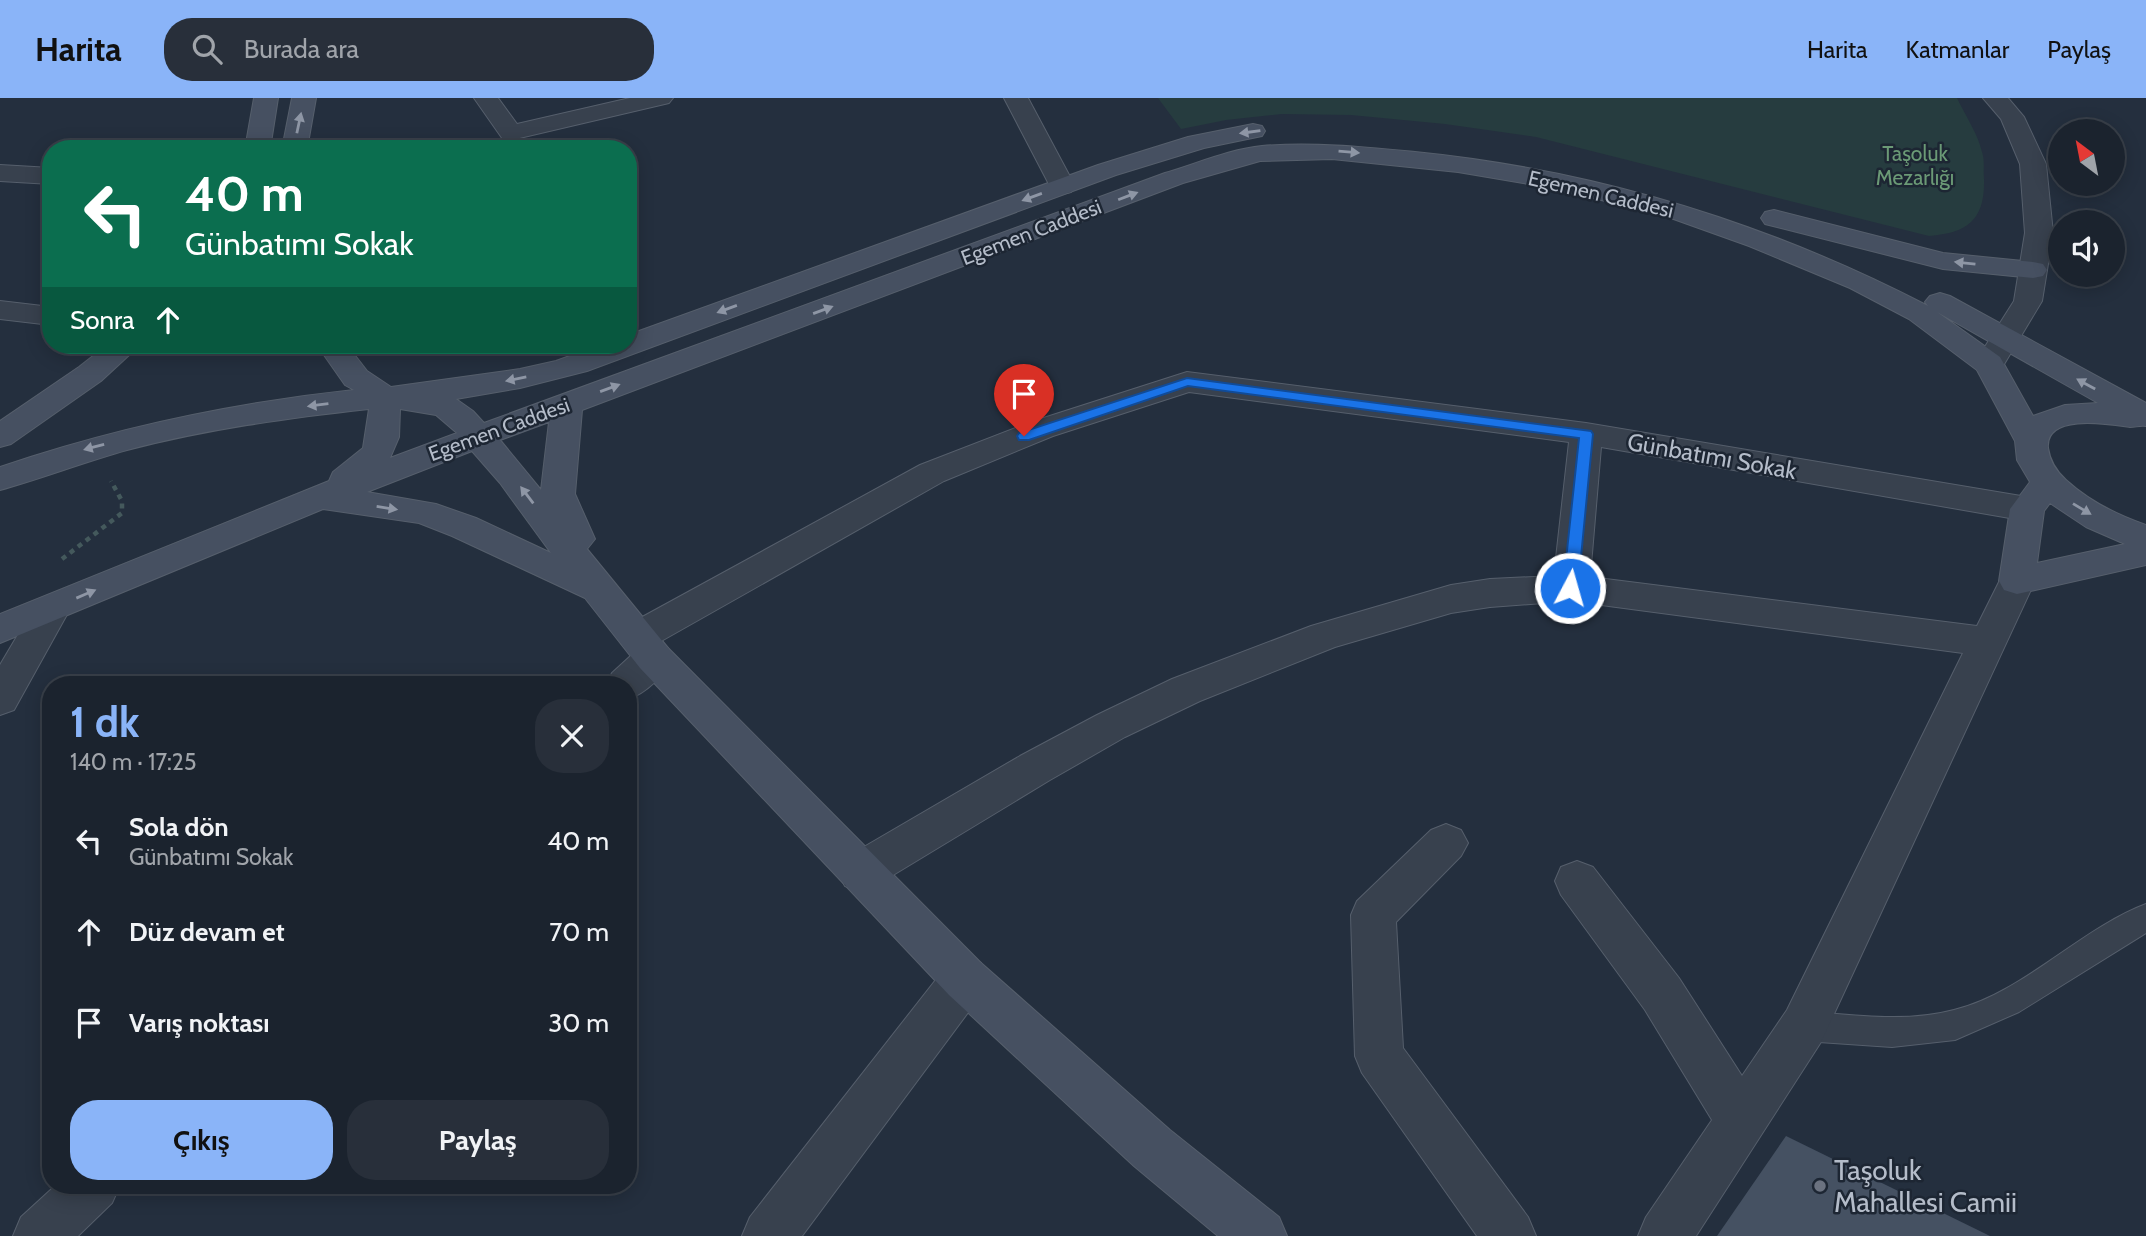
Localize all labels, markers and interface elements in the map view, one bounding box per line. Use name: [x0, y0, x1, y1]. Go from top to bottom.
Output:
search box: [164, 18, 654, 81]
text: Harita: [35, 29, 122, 69]
icon: search: [188, 30, 226, 68]
text: Burada ara: [244, 33, 359, 65]
text: Harita: [1807, 35, 1868, 64]
text: Katmanlar: [1906, 35, 2009, 64]
text: Paylaş: [2047, 35, 2111, 64]
one-way arrow: [293, 112, 304, 134]
north arrow: [2048, 119, 2124, 196]
map controls: [2048, 119, 2125, 287]
one-way arrow: [1239, 126, 1261, 137]
park label: Taşoluk Mezarlığı: [1876, 141, 1954, 190]
one-way arrow: [1338, 147, 1360, 158]
text: 40 m: [185, 164, 304, 223]
street label: Egemen Caddesi: [1526, 165, 1676, 223]
icon: left: [70, 168, 161, 259]
one-way arrow: [1118, 190, 1139, 201]
one-way arrow: [1022, 192, 1043, 203]
street label: Egemen Caddesi: [957, 194, 1105, 270]
button: sound: [2048, 210, 2125, 287]
text: Günbatımı Sokak: [185, 224, 414, 263]
one-way arrow: [1954, 257, 1976, 268]
icon: ahead: [149, 301, 187, 339]
text: Sonra: [70, 304, 135, 336]
one-way arrow: [716, 304, 737, 315]
one-way arrow: [813, 304, 834, 315]
pin: [994, 364, 1054, 436]
one-way arrow: [505, 373, 527, 384]
icon: arrive: [1005, 375, 1043, 413]
one-way arrow: [2076, 378, 2096, 390]
one-way arrow: [599, 383, 620, 394]
street label: Egemen Caddesi: [425, 392, 573, 466]
one-way arrow: [306, 400, 328, 411]
street label: Günbatımı Sokak: [1625, 427, 1799, 485]
one-way arrow: [83, 443, 104, 453]
one-way arrow: [520, 487, 535, 505]
one-way arrow: [376, 502, 398, 513]
one-way arrow: [2072, 502, 2092, 515]
position arrow: [1533, 551, 1607, 625]
one-way arrow: [76, 589, 97, 600]
text: 1 dk: [70, 696, 139, 748]
button: close: [535, 699, 609, 773]
text: 140 m · 17:25: [70, 748, 196, 776]
text: Sola dön: [129, 811, 229, 843]
icon: left: [70, 822, 108, 860]
text: 40 m: [547, 825, 609, 857]
text: Günbatımı Sokak: [129, 843, 293, 871]
icon: ahead: [70, 913, 108, 951]
text: Düz devam et: [129, 916, 285, 948]
text: 70 m: [549, 916, 609, 948]
icon: arrive: [70, 1004, 108, 1042]
text: Varış noktası: [129, 1007, 270, 1039]
text: 30 m: [548, 1007, 609, 1039]
button: Çıkış: [70, 1100, 333, 1180]
button: Paylaş: [347, 1100, 609, 1180]
place label: Taşoluk Mahallesi Camii: [1834, 1153, 2017, 1219]
marker: Taşoluk Mahallesi Camii: [1812, 1178, 1828, 1194]

